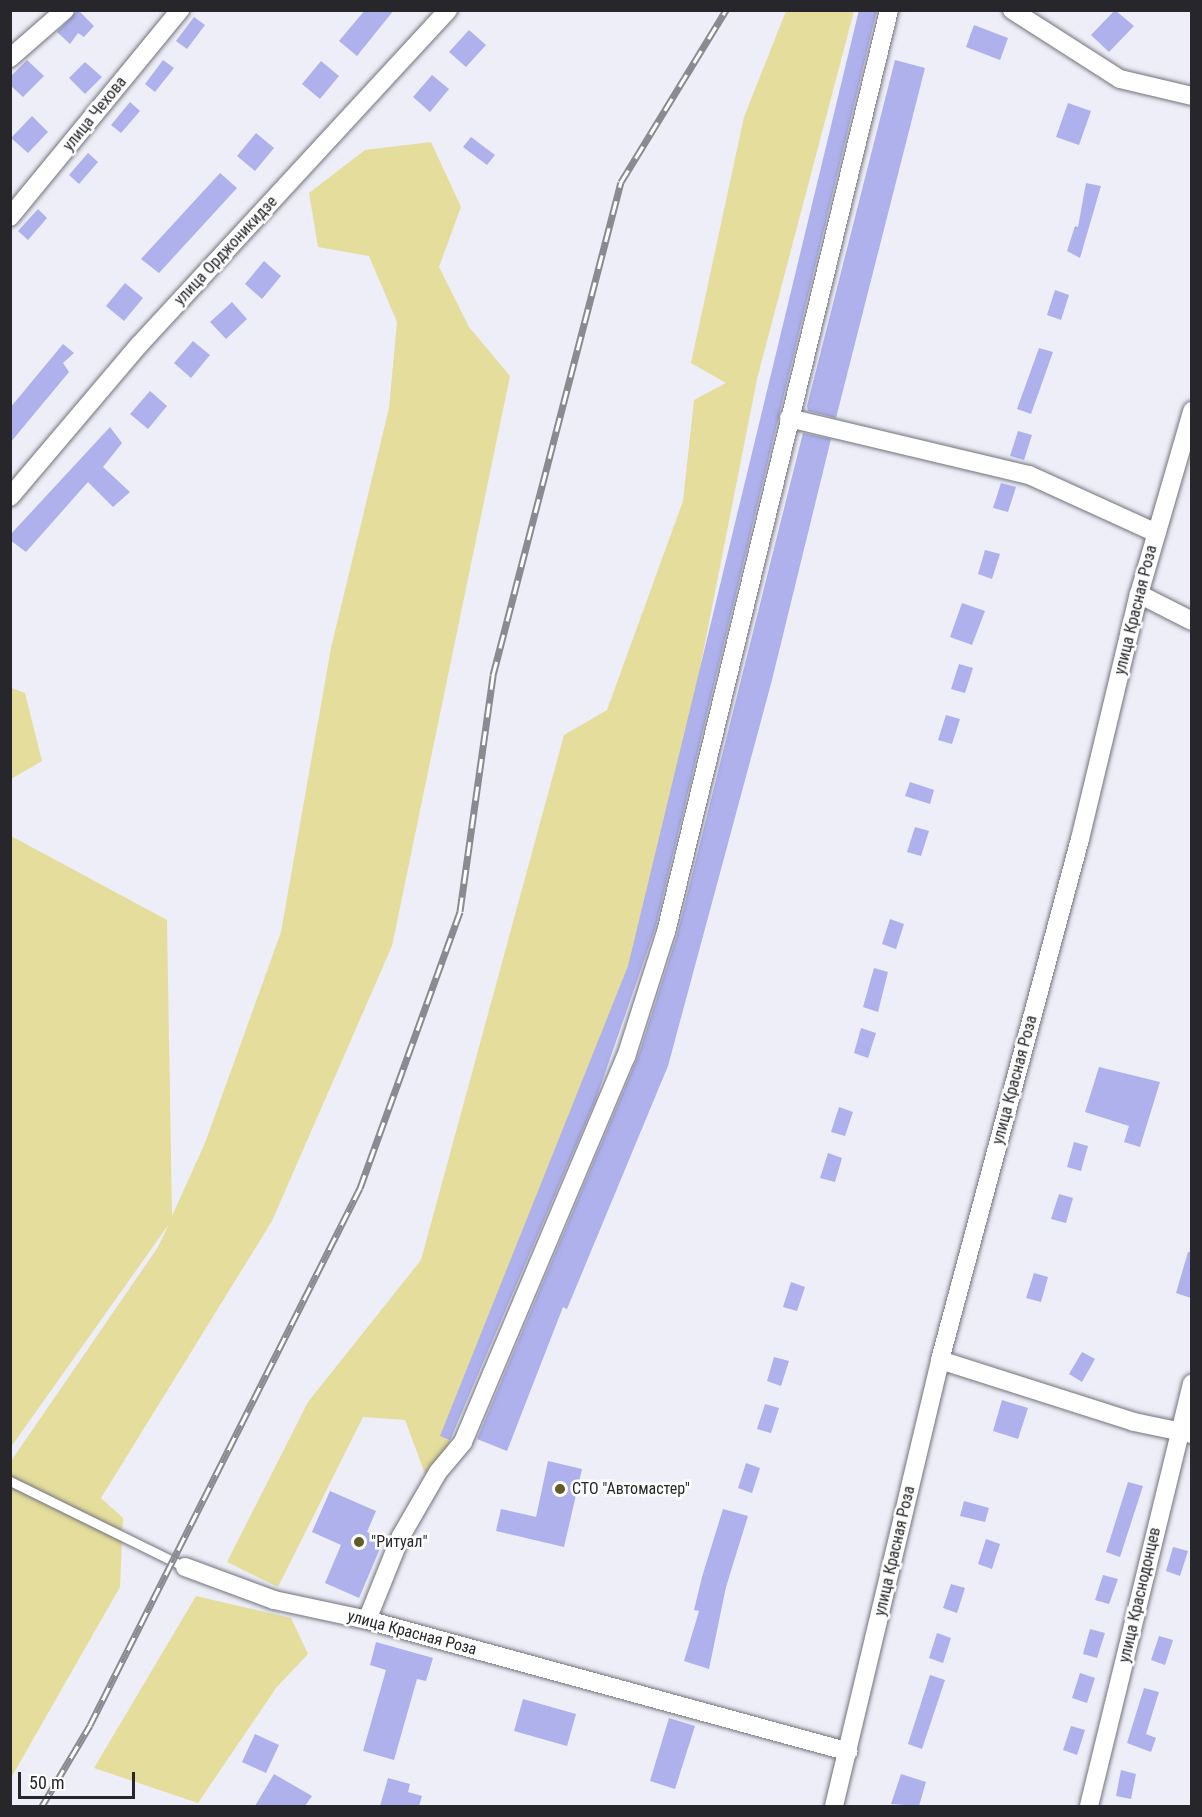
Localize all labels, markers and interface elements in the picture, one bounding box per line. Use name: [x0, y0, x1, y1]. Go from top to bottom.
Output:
street label: улица Чехова: [59, 73, 131, 155]
street label: улица Орджоникидзе: [171, 192, 281, 310]
street label: улица Красная Роза: [1111, 543, 1161, 677]
street label: улица Красная Роза: [989, 1013, 1041, 1147]
place label: СТО "Автомастер": [572, 1479, 690, 1499]
marker: СТО "Автомастер": [553, 1482, 567, 1496]
street label: улица Красная Роза: [871, 1484, 919, 1618]
street label: улица Краснодонцев: [1115, 1525, 1165, 1665]
place label: "Ритуал": [371, 1532, 428, 1552]
marker: "Ритуал": [352, 1535, 366, 1549]
street label: улица Красная Роза: [345, 1607, 479, 1659]
scale bar: [21, 1760, 138, 1798]
text: 50 m: [29, 1772, 64, 1793]

